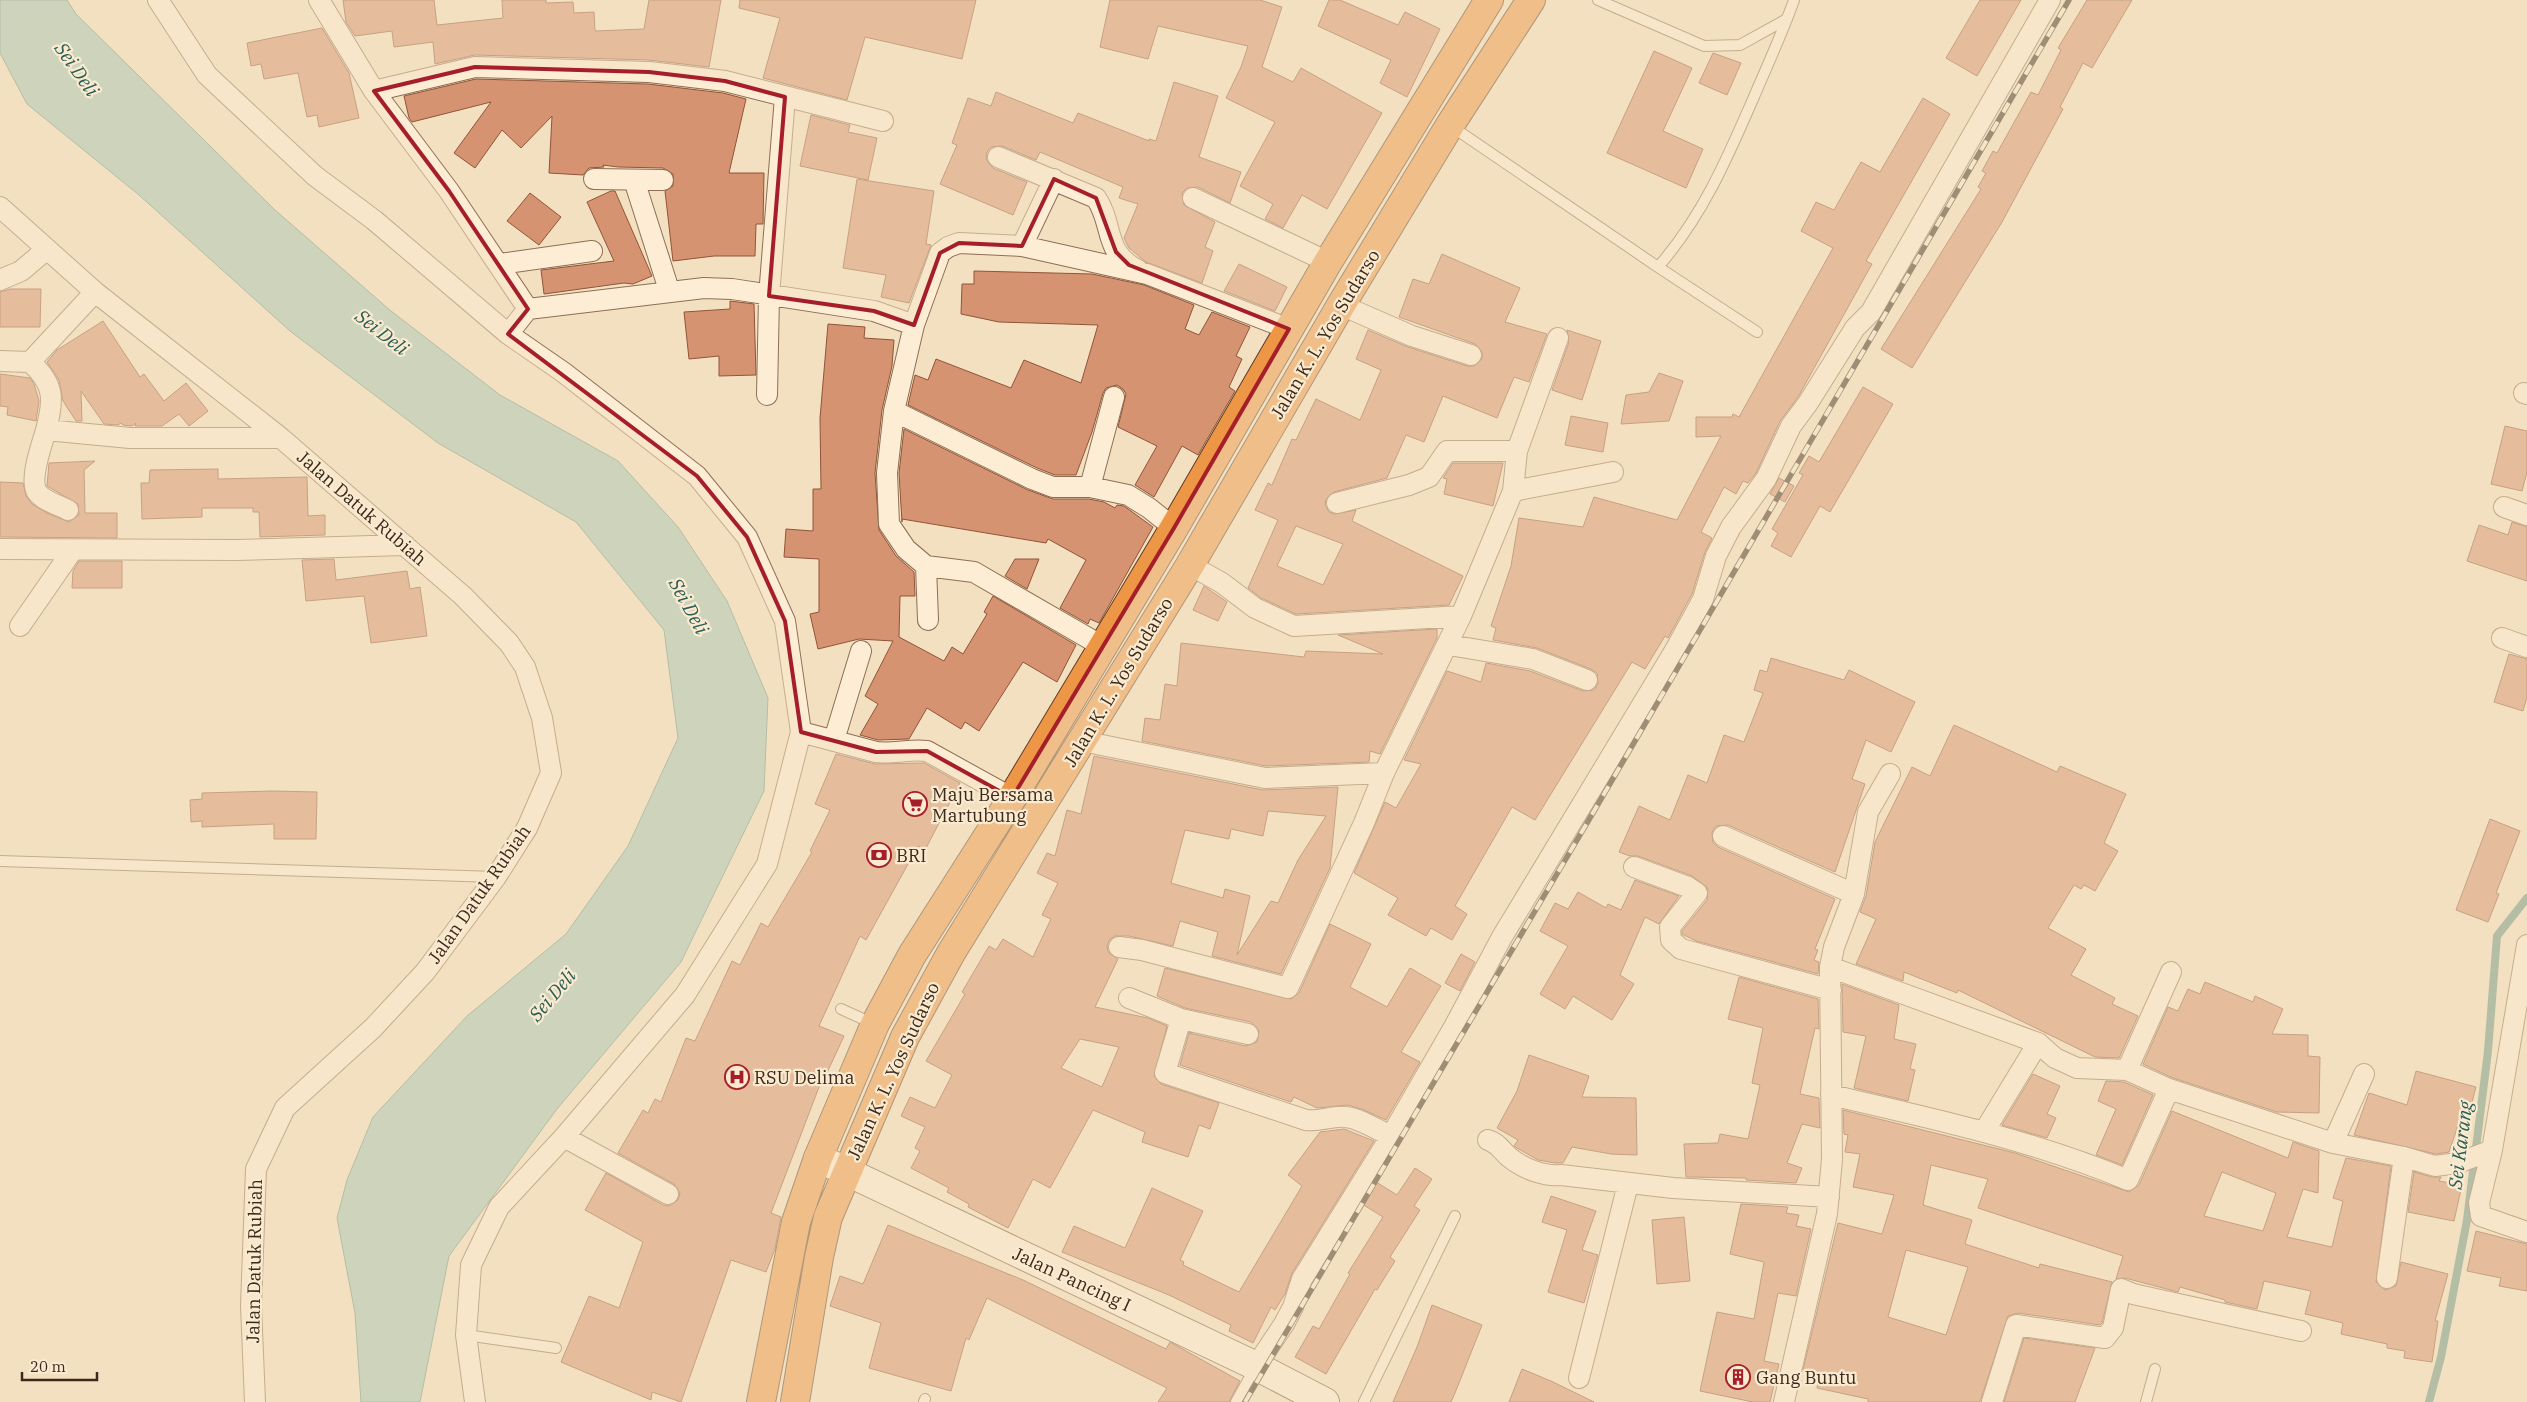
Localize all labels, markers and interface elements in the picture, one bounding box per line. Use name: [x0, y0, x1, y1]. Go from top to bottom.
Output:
water label: Sei Deli: [49, 36, 104, 101]
street label: Jalan K. L. Yos Sudarso: [1265, 245, 1385, 423]
water label: Sei Deli: [350, 303, 414, 360]
street label: Jalan Datuk Rubiah: [293, 446, 431, 570]
water label: Sei Deli: [663, 573, 714, 639]
street label: Jalan K. L. Yos Sudarso: [1058, 593, 1178, 771]
place label: Maju Bersama Martubung: [932, 783, 1054, 827]
supermarket icon: Maju Bersama Martubung: [902, 791, 928, 817]
street label: Jalan Datuk Rubiah: [423, 820, 535, 968]
bank icon: BRI: [866, 842, 892, 868]
place label: BRI: [896, 844, 926, 867]
water label: Sei Deli: [523, 964, 581, 1027]
street label: Jalan K. L. Yos Sudarso: [842, 979, 944, 1163]
hospital icon: RSU Delima: [724, 1064, 750, 1090]
place label: RSU Delima: [754, 1066, 855, 1089]
water label: Sei Karang: [2443, 1098, 2477, 1192]
street label: Jalan Datuk Rubiah: [241, 1179, 267, 1343]
street label: Jalan Pancing I: [1009, 1242, 1135, 1316]
scale bar: [22, 1350, 98, 1382]
text: 20 m: [30, 1357, 66, 1376]
building icon: Gang Buntu: [1725, 1364, 1751, 1390]
place label: Gang Buntu: [1756, 1366, 1856, 1389]

